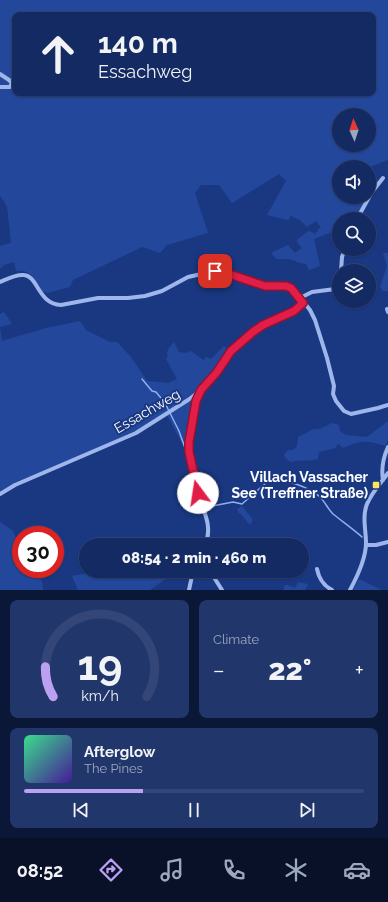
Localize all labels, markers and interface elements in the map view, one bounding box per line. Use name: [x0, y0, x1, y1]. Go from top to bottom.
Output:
text: 140 m: [98, 27, 178, 60]
icon: ahead: [32, 28, 84, 80]
text: Essachweg: [98, 61, 192, 82]
north arrow: [332, 108, 376, 152]
map controls: [332, 108, 376, 308]
button: sound: [332, 160, 376, 204]
button: search: [332, 212, 376, 256]
pin: [198, 254, 232, 288]
icon: arrive: [204, 260, 226, 282]
button: layers: [332, 264, 376, 308]
street label: Essachweg: [111, 386, 183, 436]
place label: Villach Vassacher See (Treffner Straße): [231, 469, 369, 501]
position arrow: [177, 472, 219, 514]
marker: Villach Vassacher See (Treffner Straße): [371, 480, 381, 490]
speed limit sign: 30: [12, 526, 64, 578]
text: 08:54 · 2 min · 460 m: [122, 549, 266, 567]
text: Climate: [213, 632, 259, 647]
text: 19: [77, 641, 122, 690]
text: 22°: [268, 652, 312, 687]
text: −: [213, 657, 225, 683]
text: +: [355, 657, 364, 683]
text: km/h: [81, 688, 118, 704]
text: Afterglow: [84, 743, 155, 761]
text: The Pines: [84, 761, 143, 776]
icon: previous: [70, 799, 92, 821]
icon: pause: [183, 799, 205, 821]
icon: next: [296, 799, 318, 821]
icon: directions: [97, 856, 125, 884]
icon: music: [158, 856, 186, 884]
icon: phone: [220, 856, 248, 884]
icon: climate: [282, 856, 310, 884]
icon: car: [343, 856, 371, 884]
text: 08:52: [17, 860, 63, 881]

